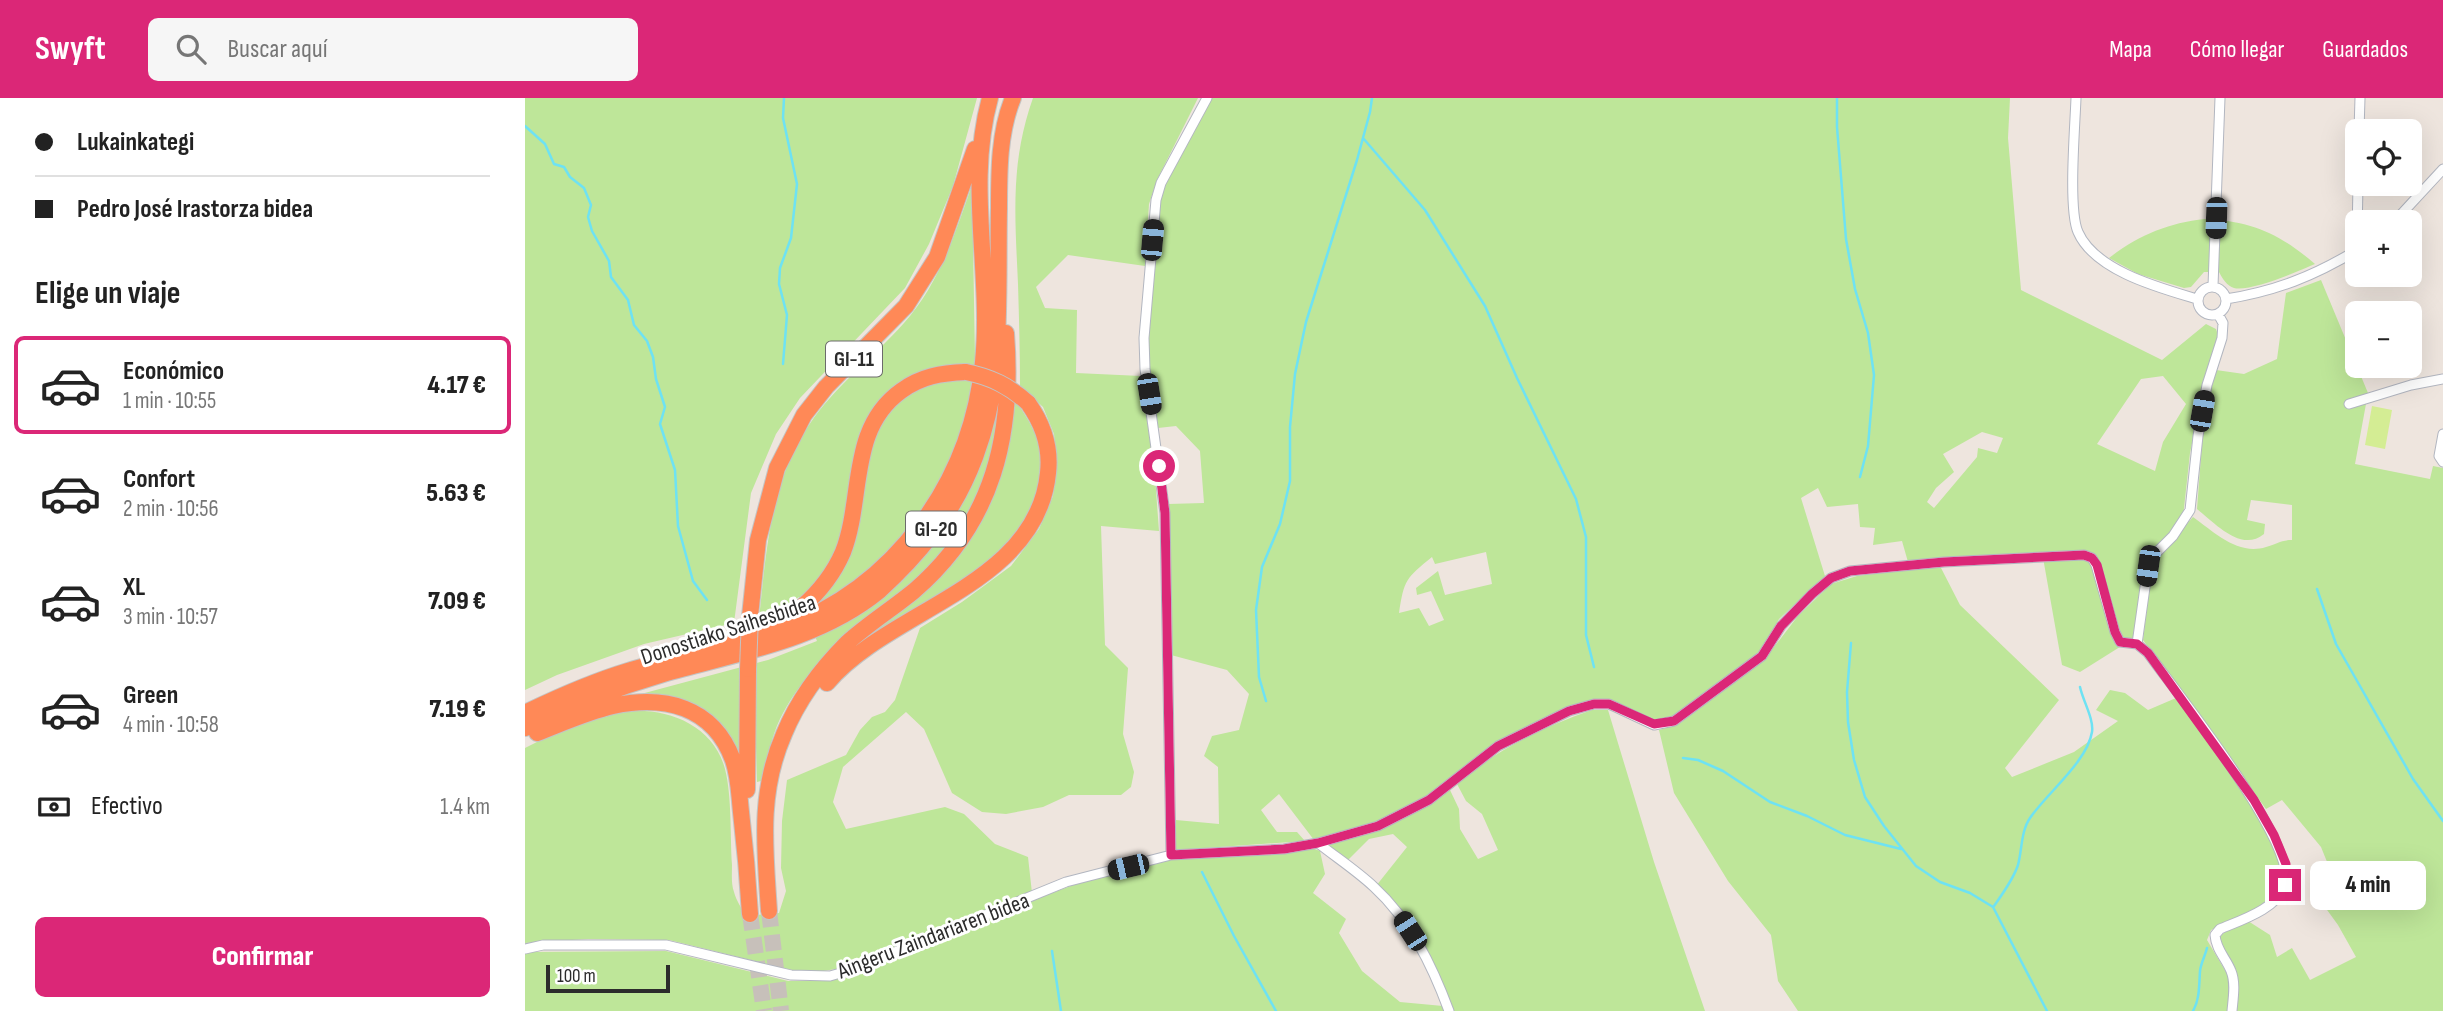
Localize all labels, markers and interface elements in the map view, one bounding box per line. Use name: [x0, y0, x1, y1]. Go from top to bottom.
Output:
search box: [148, 18, 638, 81]
text: Swyft: [35, 29, 106, 69]
icon: search: [172, 30, 210, 68]
text: Buscar aquí: [228, 34, 328, 65]
text: Mapa: [2109, 35, 2152, 64]
text: Cómo llegar: [2190, 35, 2284, 64]
text: Guardados: [2322, 35, 2408, 64]
map controls: [2345, 119, 2422, 378]
button: locate: [2345, 119, 2422, 196]
text: Lukainkategi: [77, 127, 194, 158]
text: Pedro José Irastorza bidea: [77, 194, 313, 225]
car: [2205, 197, 2228, 239]
button: +: [2345, 210, 2422, 287]
car: [1140, 218, 1165, 262]
text: Elige un viaje: [35, 274, 180, 313]
button: −: [2345, 301, 2422, 378]
road number: GI-11: [826, 342, 882, 376]
icon: car: [39, 354, 102, 417]
text: Económico: [123, 356, 224, 387]
text: 4.17 €: [427, 370, 486, 401]
car: [1136, 372, 1163, 416]
text: 1 min · 10:55: [123, 387, 216, 415]
car: [2189, 388, 2216, 434]
route start: [1143, 450, 1175, 482]
icon: car: [39, 462, 102, 525]
text: Confort: [123, 464, 195, 495]
text: 5.63 €: [426, 478, 486, 509]
text: 2 min · 10:56: [123, 495, 219, 523]
road number: GI-20: [906, 512, 966, 546]
car: [2135, 544, 2162, 588]
icon: car: [39, 570, 102, 633]
text: XL: [123, 572, 145, 603]
text: 7.09 €: [428, 586, 486, 617]
street label: Donostiako Saihesbidea: [637, 588, 819, 671]
text: 3 min · 10:57: [123, 603, 218, 631]
icon: car: [39, 678, 102, 741]
text: Green: [123, 680, 178, 711]
text: 7.19 €: [429, 694, 486, 725]
text: 4 min · 10:58: [123, 711, 219, 739]
icon: cash: [35, 788, 73, 826]
text: Efectivo: [91, 791, 163, 822]
text: 1.4 km: [440, 793, 490, 821]
car: [1106, 852, 1151, 882]
callout: 4 min: [2309, 860, 2425, 910]
route end: [2269, 869, 2301, 901]
text: 4 min: [2345, 871, 2391, 899]
street label: Aingeru Zaindariaren bidea: [833, 886, 1033, 986]
car: [1390, 908, 1431, 954]
button: Confirmar: [35, 917, 490, 997]
scale bar: [546, 962, 670, 994]
text: 100 m: [557, 965, 596, 988]

